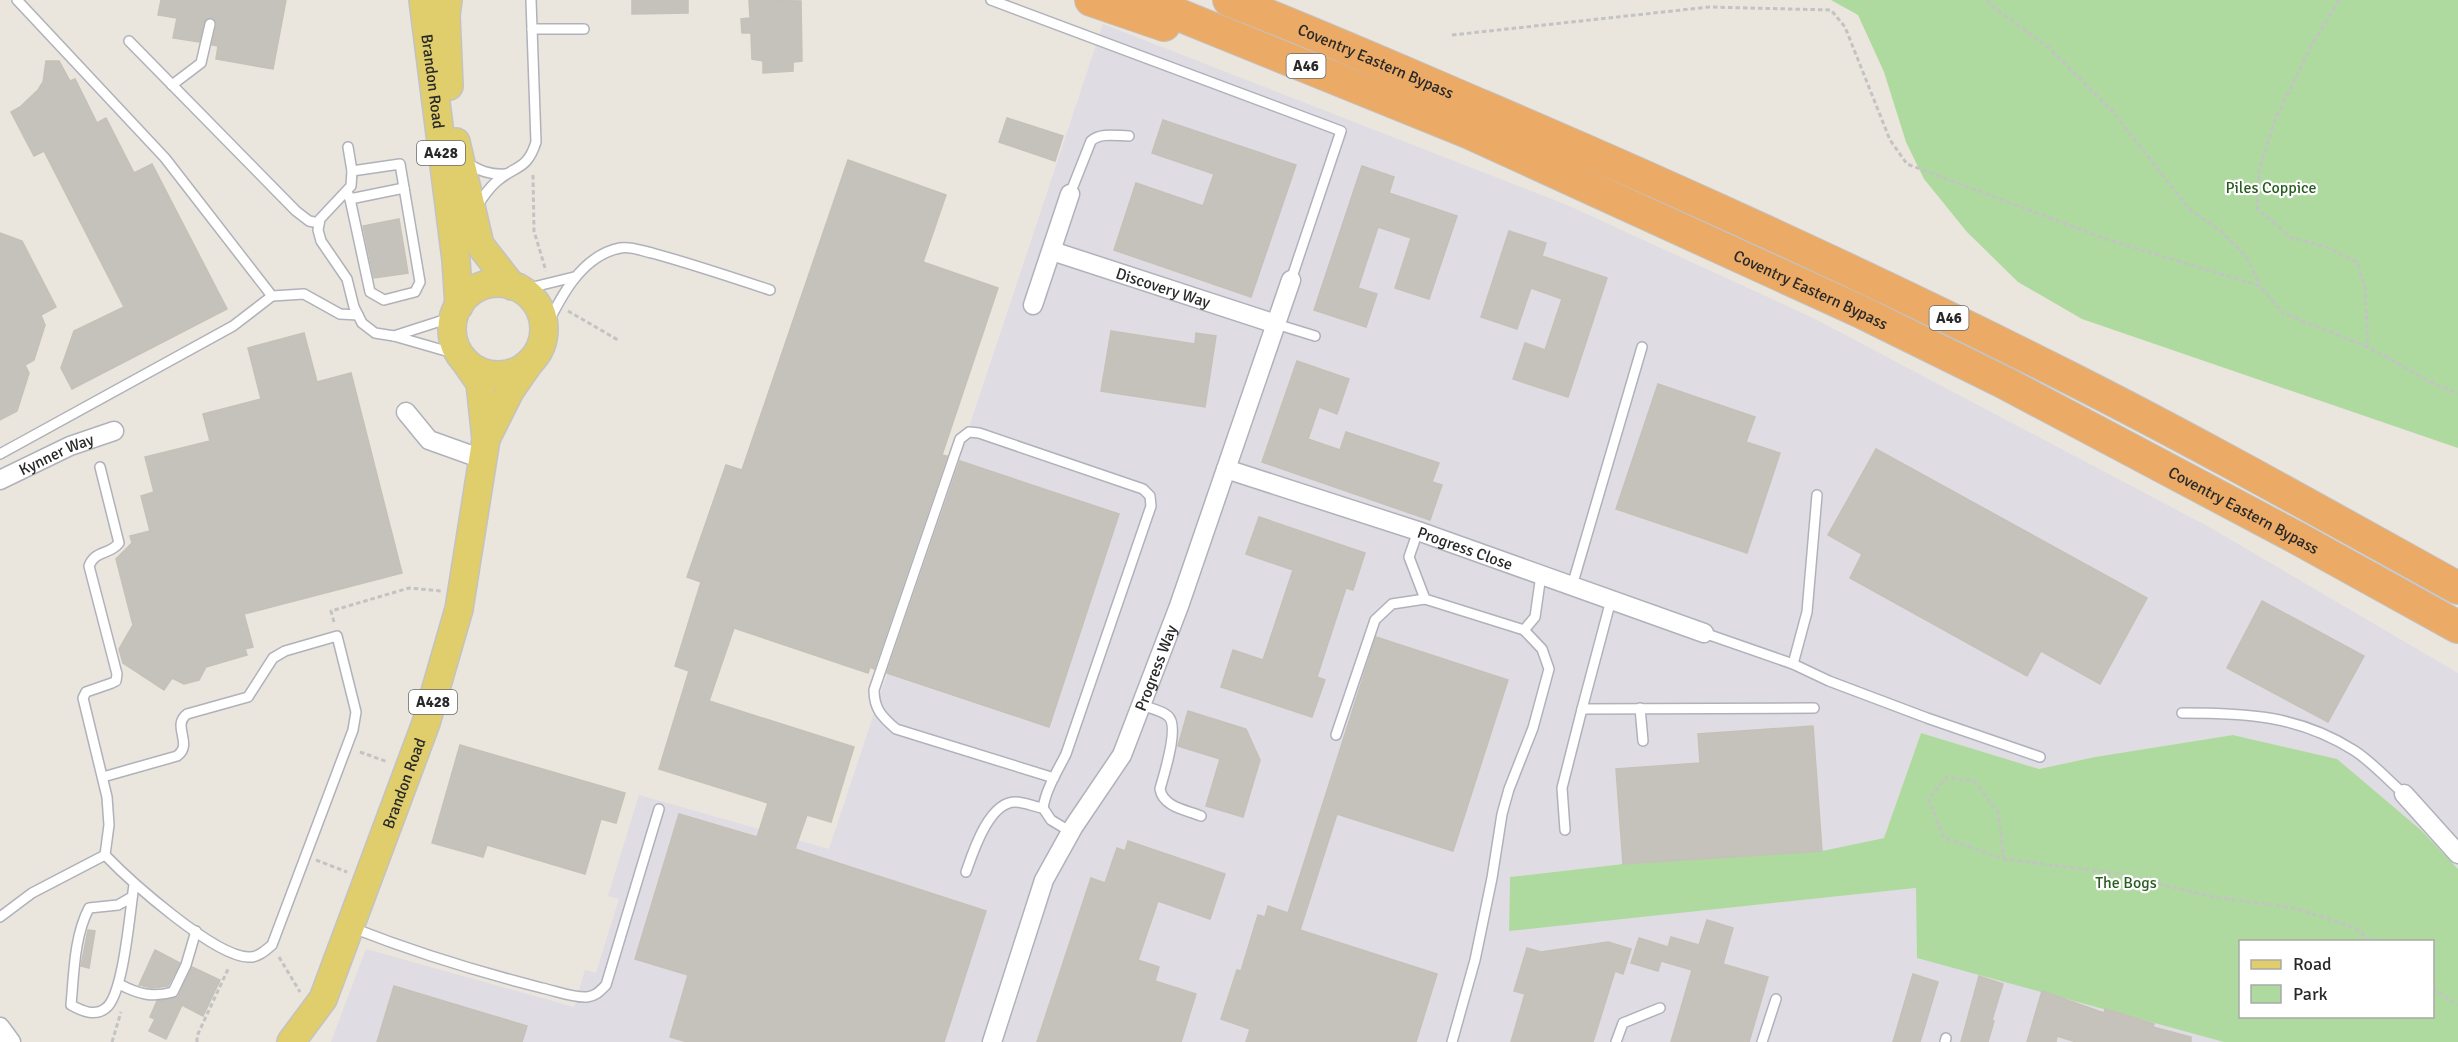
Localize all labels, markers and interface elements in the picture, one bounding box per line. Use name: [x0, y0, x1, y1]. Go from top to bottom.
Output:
street label: Coventry Eastern Bypass: [1295, 20, 1457, 104]
street label: Brandon Road: [416, 33, 448, 130]
road number: A46: [1286, 54, 1326, 78]
road number: A428: [417, 141, 465, 165]
park label: Piles Coppice: [2225, 178, 2317, 198]
street label: Coventry Eastern Bypass: [1730, 246, 1891, 335]
street label: Discovery Way: [1113, 263, 1213, 313]
road number: A46: [1930, 306, 1968, 330]
street label: Kynner Way: [16, 429, 97, 480]
street label: Coventry Eastern Bypass: [2165, 463, 2322, 559]
street label: Progress Close: [1415, 523, 1515, 575]
street label: Progress Way: [1131, 622, 1182, 714]
road number: A428: [409, 690, 457, 714]
street label: Brandon Road: [378, 735, 431, 832]
park label: The Bogs: [2095, 873, 2157, 893]
legend: [2239, 940, 2434, 1018]
text: Road: [2293, 953, 2332, 975]
text: Park: [2293, 983, 2328, 1005]

